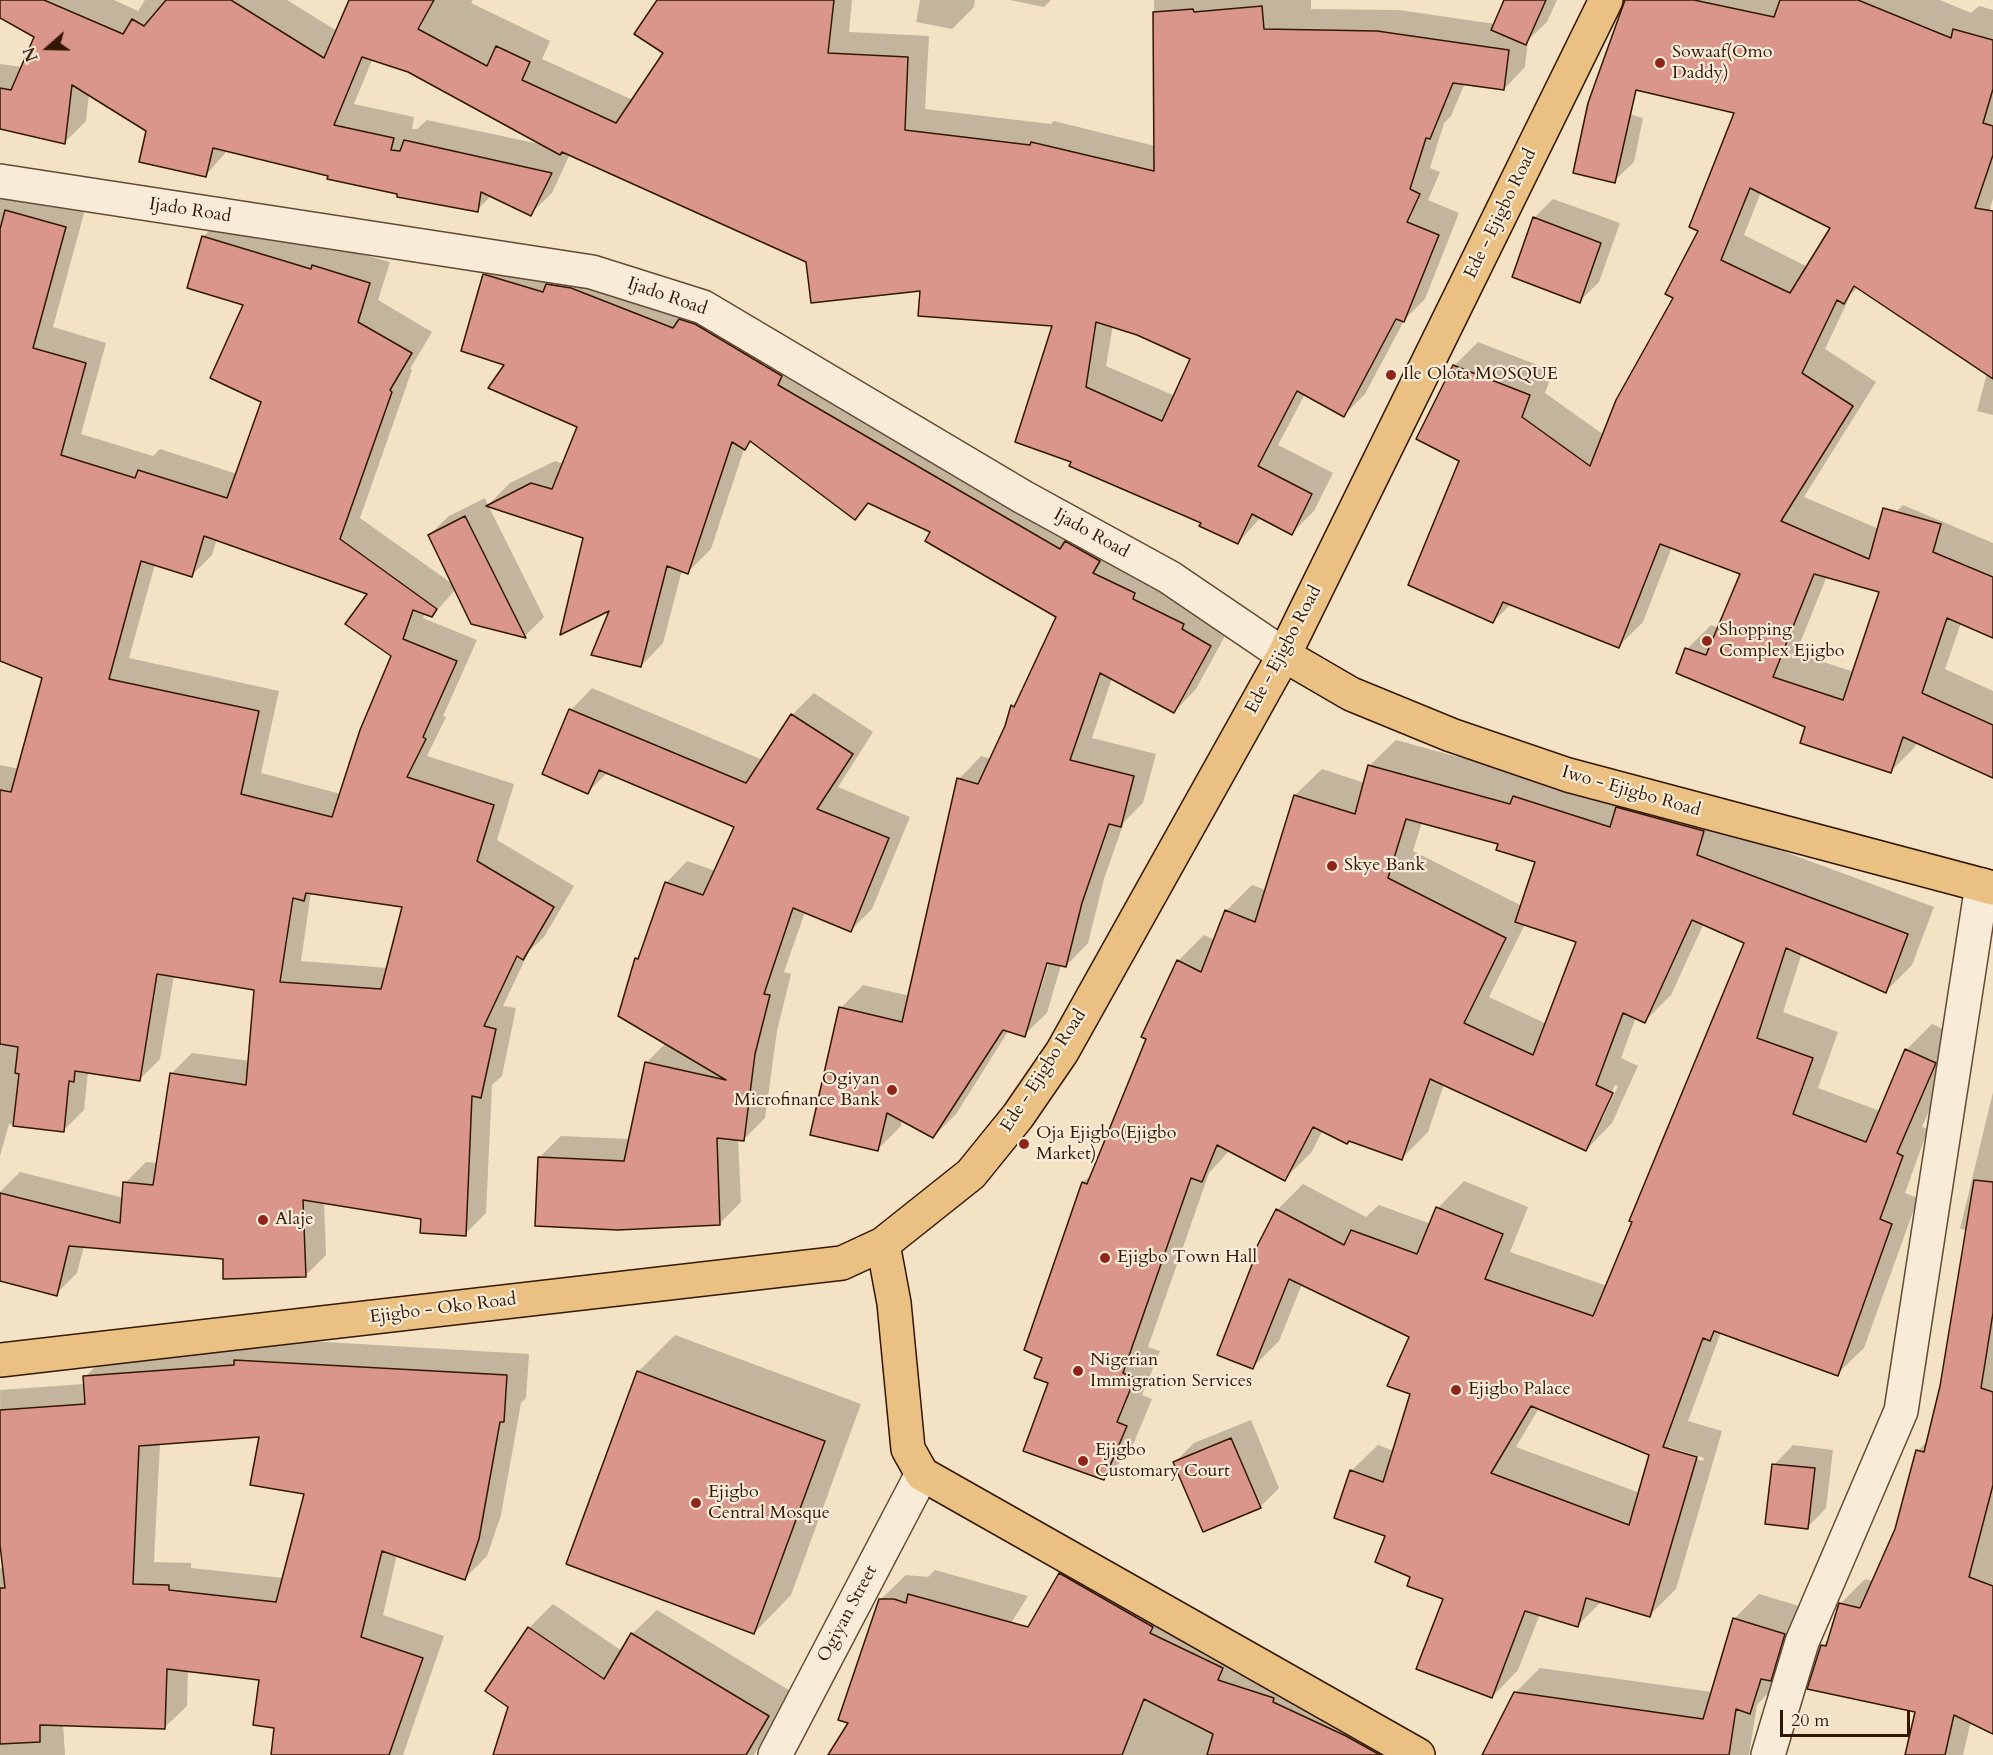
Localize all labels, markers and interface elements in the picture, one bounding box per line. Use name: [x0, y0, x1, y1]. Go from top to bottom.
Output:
north arrow: [18, 18, 78, 78]
place label: Sowaaf(Omo Daddy): [1672, 42, 1772, 84]
text: N: [18, 44, 44, 64]
marker: Sowaaf(Omo Daddy): [1653, 56, 1667, 70]
street label: Ede - Ejigbo Road: [1460, 146, 1542, 282]
street label: Ijado Road: [147, 194, 233, 228]
street label: Ijado Road: [624, 273, 710, 321]
place label: Ile Olota MOSQUE: [1403, 364, 1558, 386]
marker: Ile Olota MOSQUE: [1384, 368, 1398, 382]
street label: Ijado Road: [1050, 505, 1132, 563]
street label: Ede - Ejigbo Road: [1241, 582, 1327, 718]
place label: Shopping Complex Ejigbo: [1719, 620, 1845, 662]
marker: Shopping Complex Ejigbo: [1700, 634, 1714, 648]
street label: Iwo - Ejigbo Road: [1559, 762, 1703, 822]
place label: Skye Bank: [1344, 855, 1425, 877]
marker: Skye Bank: [1325, 859, 1339, 873]
street label: Ede - Ejigbo Road: [996, 1006, 1092, 1136]
place label: Ogiyan Microfinance Bank: [734, 1069, 880, 1112]
marker: Ogiyan Microfinance Bank: [885, 1083, 899, 1097]
place label: Oja Ejigbo(Ejigbo Market): [1036, 1123, 1176, 1166]
marker: Oja Ejigbo(Ejigbo Market): [1017, 1137, 1031, 1151]
place label: Alaje: [275, 1209, 313, 1231]
marker: Alaje: [256, 1213, 270, 1227]
place label: Ejigbo Town Hall: [1117, 1247, 1257, 1269]
marker: Ejigbo Town Hall: [1098, 1251, 1112, 1265]
street label: Ejigbo - Oko Road: [368, 1289, 518, 1329]
place label: Nigerian Immigration Services: [1090, 1350, 1252, 1392]
marker: Nigerian Immigration Services: [1071, 1364, 1085, 1378]
place label: Ejigbo Palace: [1468, 1379, 1571, 1401]
marker: Ejigbo Palace: [1449, 1383, 1463, 1397]
place label: Ejigbo Customary Court: [1095, 1440, 1230, 1482]
marker: Ejigbo Customary Court: [1076, 1454, 1090, 1468]
place label: Ejigbo Central Mosque: [708, 1482, 830, 1524]
marker: Ejigbo Central Mosque: [689, 1496, 703, 1510]
street label: Ogiyan Street: [813, 1562, 883, 1666]
scale bar: [1783, 1698, 1914, 1736]
text: 20 m: [1791, 1708, 1830, 1733]

